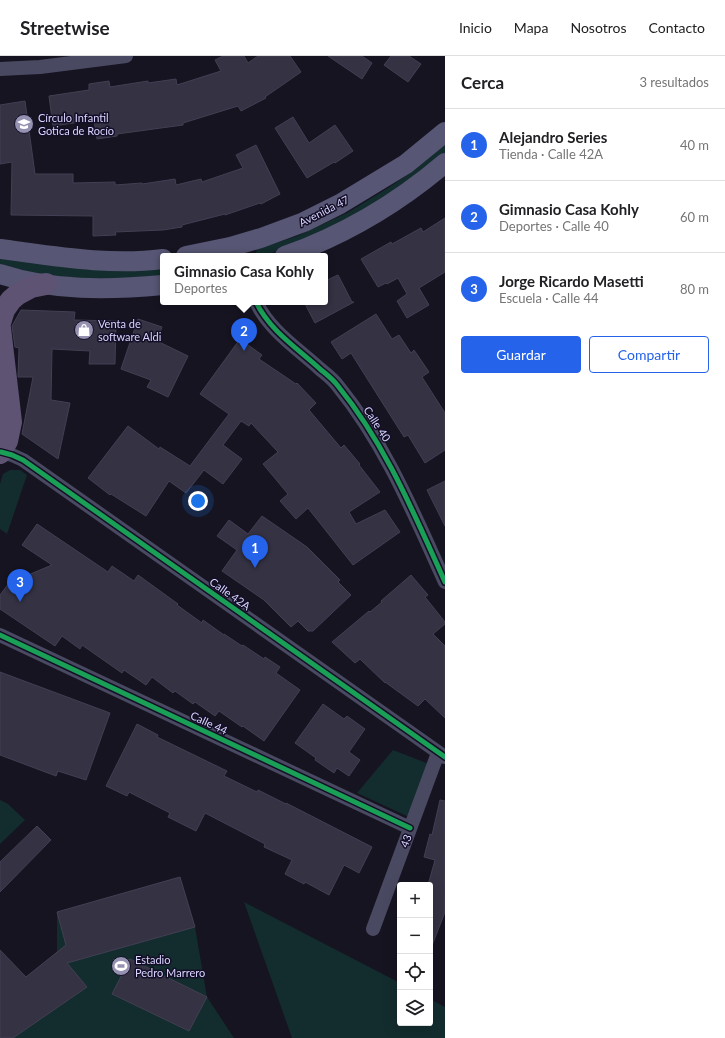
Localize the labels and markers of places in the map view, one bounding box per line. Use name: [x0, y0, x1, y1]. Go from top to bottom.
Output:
place label: Círculo Infantil Gotica de Rocío: [38, 111, 114, 137]
school or university icon: Círculo Infantil Gotica de Rocío: [13, 113, 35, 135]
place label: Venta de software Aldi: [98, 317, 162, 343]
pin: 2: [231, 318, 257, 351]
shop icon: Venta de software Aldi: [73, 319, 95, 341]
pin: 1: [242, 535, 268, 568]
pin: 3: [7, 569, 33, 602]
place label: Estadio Pedro Marrero: [135, 953, 205, 979]
sports icon: Estadio Pedro Marrero: [110, 955, 132, 977]

